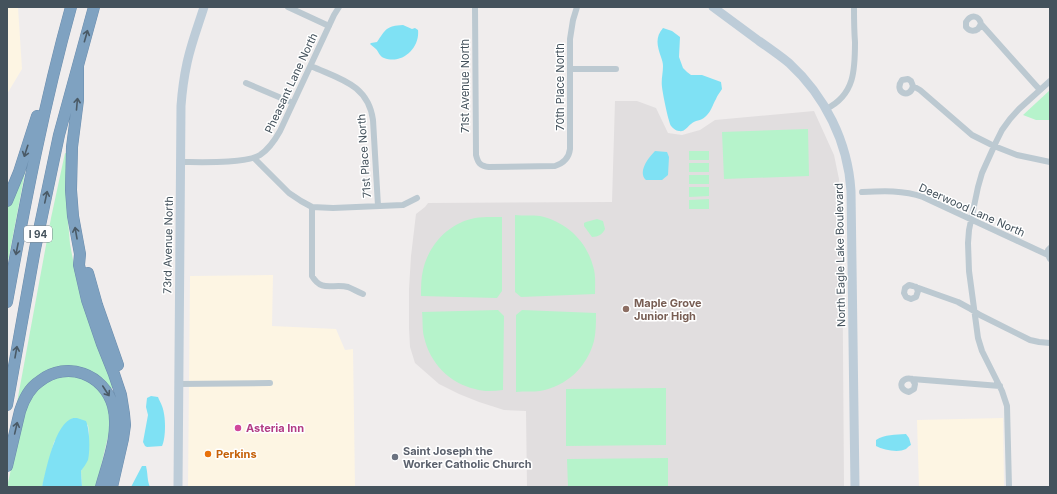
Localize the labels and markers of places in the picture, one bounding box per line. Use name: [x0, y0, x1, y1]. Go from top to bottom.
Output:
place label: Maple Grove Junior High: [634, 296, 702, 323]
marker: Maple Grove Junior High: [621, 304, 631, 314]
place label: Asteria Inn: [246, 421, 304, 435]
marker: Asteria Inn: [233, 423, 243, 433]
place label: Saint Joseph the Worker Catholic Church: [403, 444, 532, 471]
place label: Perkins: [216, 447, 257, 461]
marker: Perkins: [203, 449, 213, 459]
marker: Saint Joseph the Worker Catholic Church: [390, 452, 400, 462]

